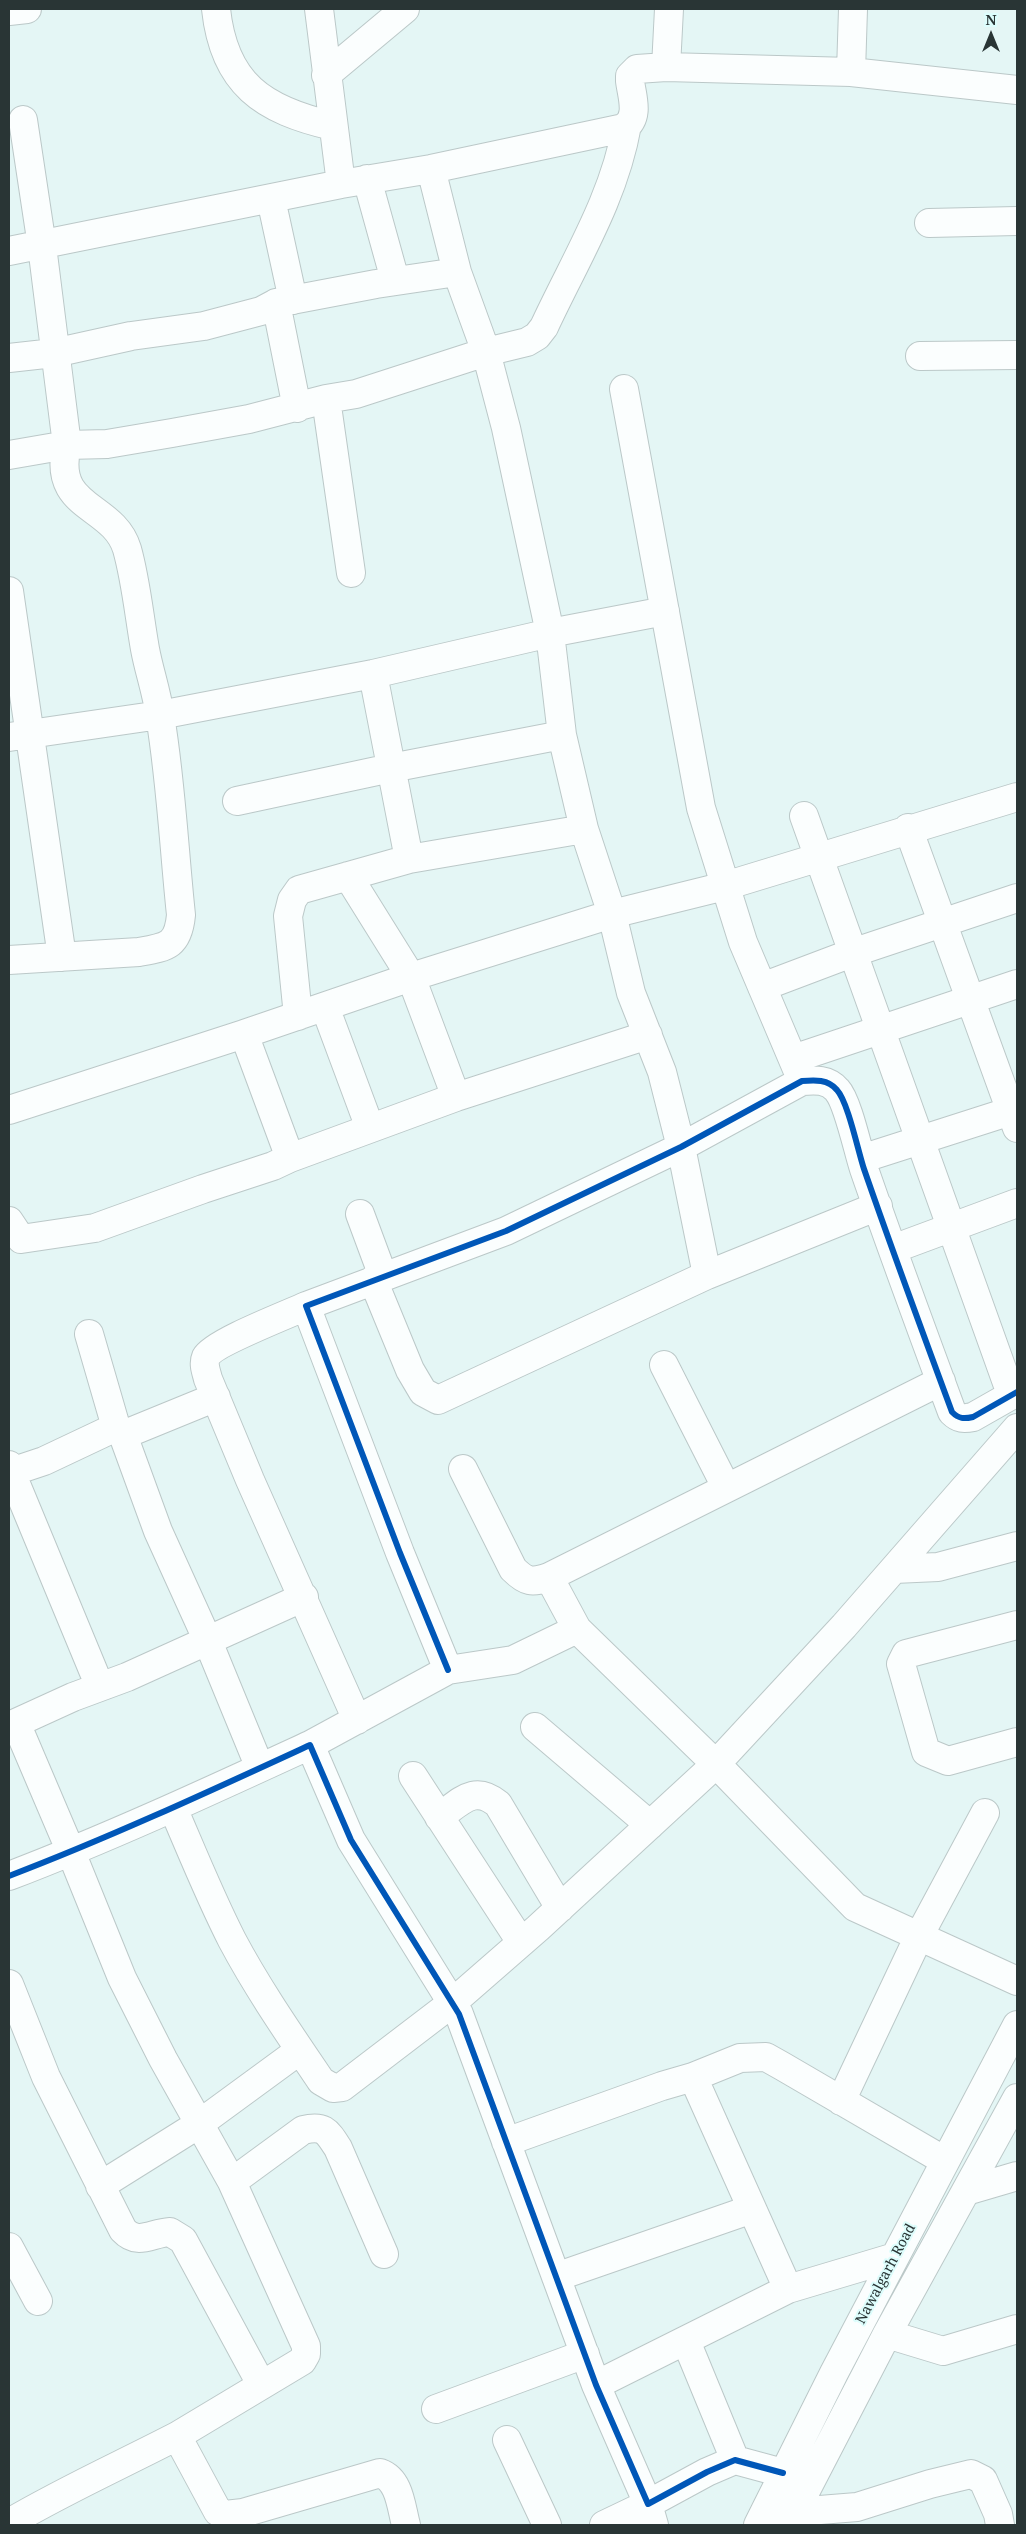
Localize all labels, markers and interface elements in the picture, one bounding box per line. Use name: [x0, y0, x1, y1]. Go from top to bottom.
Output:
north arrow: [966, 10, 1016, 60]
text: N: [985, 10, 997, 29]
street label: Nawalgarh Road: [852, 2221, 920, 2327]

